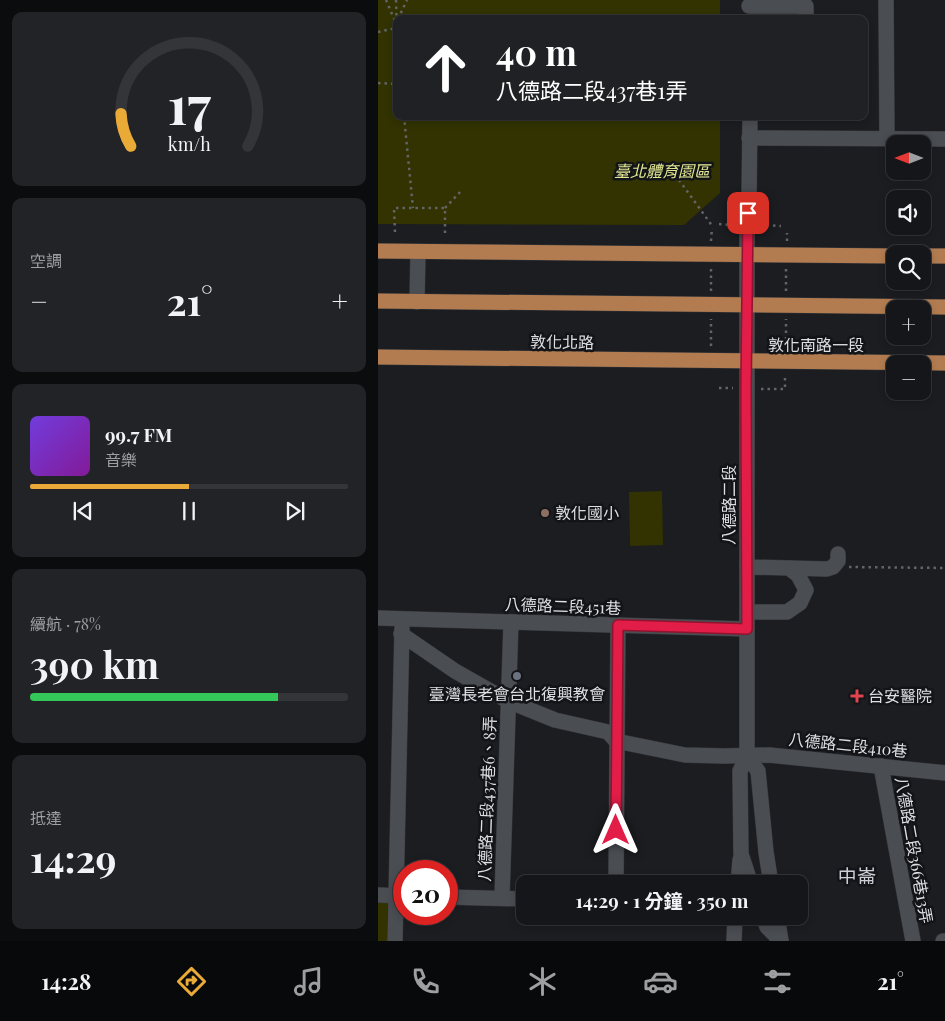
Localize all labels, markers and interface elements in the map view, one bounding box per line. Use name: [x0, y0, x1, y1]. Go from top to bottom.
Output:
text: 40 m: [496, 28, 577, 75]
icon: ahead: [413, 35, 478, 100]
text: 17: [167, 69, 211, 138]
text: 八德路二段437巷1弄: [496, 75, 687, 105]
text: km/h: [168, 132, 211, 155]
north arrow: [886, 135, 930, 180]
map controls: [886, 135, 931, 400]
park label: 臺北體育園區: [614, 160, 712, 181]
button: sound: [886, 190, 931, 235]
pin: [727, 192, 769, 234]
icon: arrive: [734, 199, 762, 227]
button: search: [886, 245, 931, 290]
text: 空調: [30, 250, 62, 271]
text: 21°: [167, 275, 213, 326]
text: −: [30, 282, 48, 319]
text: +: [332, 282, 348, 319]
button: +: [886, 300, 931, 345]
street label: 敦化北路: [530, 330, 594, 353]
street label: 敦化南路一段: [768, 334, 864, 355]
button: −: [886, 355, 931, 400]
text: 99.7 FM: [105, 421, 172, 447]
text: 音樂: [105, 449, 137, 470]
street label: 八德路二段: [718, 465, 739, 545]
icon: previous: [69, 497, 97, 525]
icon: pause: [175, 497, 203, 525]
icon: next: [281, 497, 309, 525]
place label: 敦化國小: [555, 502, 619, 523]
marker: 敦化國小: [539, 507, 551, 519]
street label: 八德路二段451巷: [504, 593, 622, 618]
text: 續航 · 78%: [30, 613, 101, 634]
text: 390 km: [30, 638, 159, 689]
marker: 臺灣長老會台北復興教會: [511, 670, 523, 682]
place label: 臺灣長老會台北復興教會: [429, 683, 605, 704]
place label: 台安醫院: [868, 685, 932, 706]
marker: 台安醫院: [850, 689, 864, 703]
street label: 八德路二段437巷6、8弄: [473, 716, 500, 882]
street label: 八德路二段410巷: [788, 728, 909, 761]
street label: 八德路二段366巷13弄: [891, 775, 938, 925]
position arrow: [589, 803, 641, 855]
text: 抵達: [30, 807, 62, 828]
text: 14:29: [30, 832, 117, 883]
speed limit sign: 20: [393, 860, 458, 925]
district label: 中崙: [838, 862, 876, 888]
text: 14:29 · 1 分鐘 · 350 m: [576, 887, 748, 913]
icon: directions: [174, 964, 209, 999]
icon: music: [291, 964, 326, 999]
icon: phone: [408, 964, 443, 999]
icon: climate: [525, 964, 560, 999]
icon: car: [643, 964, 678, 999]
icon: filters: [760, 964, 795, 999]
text: 14:28: [41, 966, 91, 996]
text: 21°: [877, 966, 904, 996]

